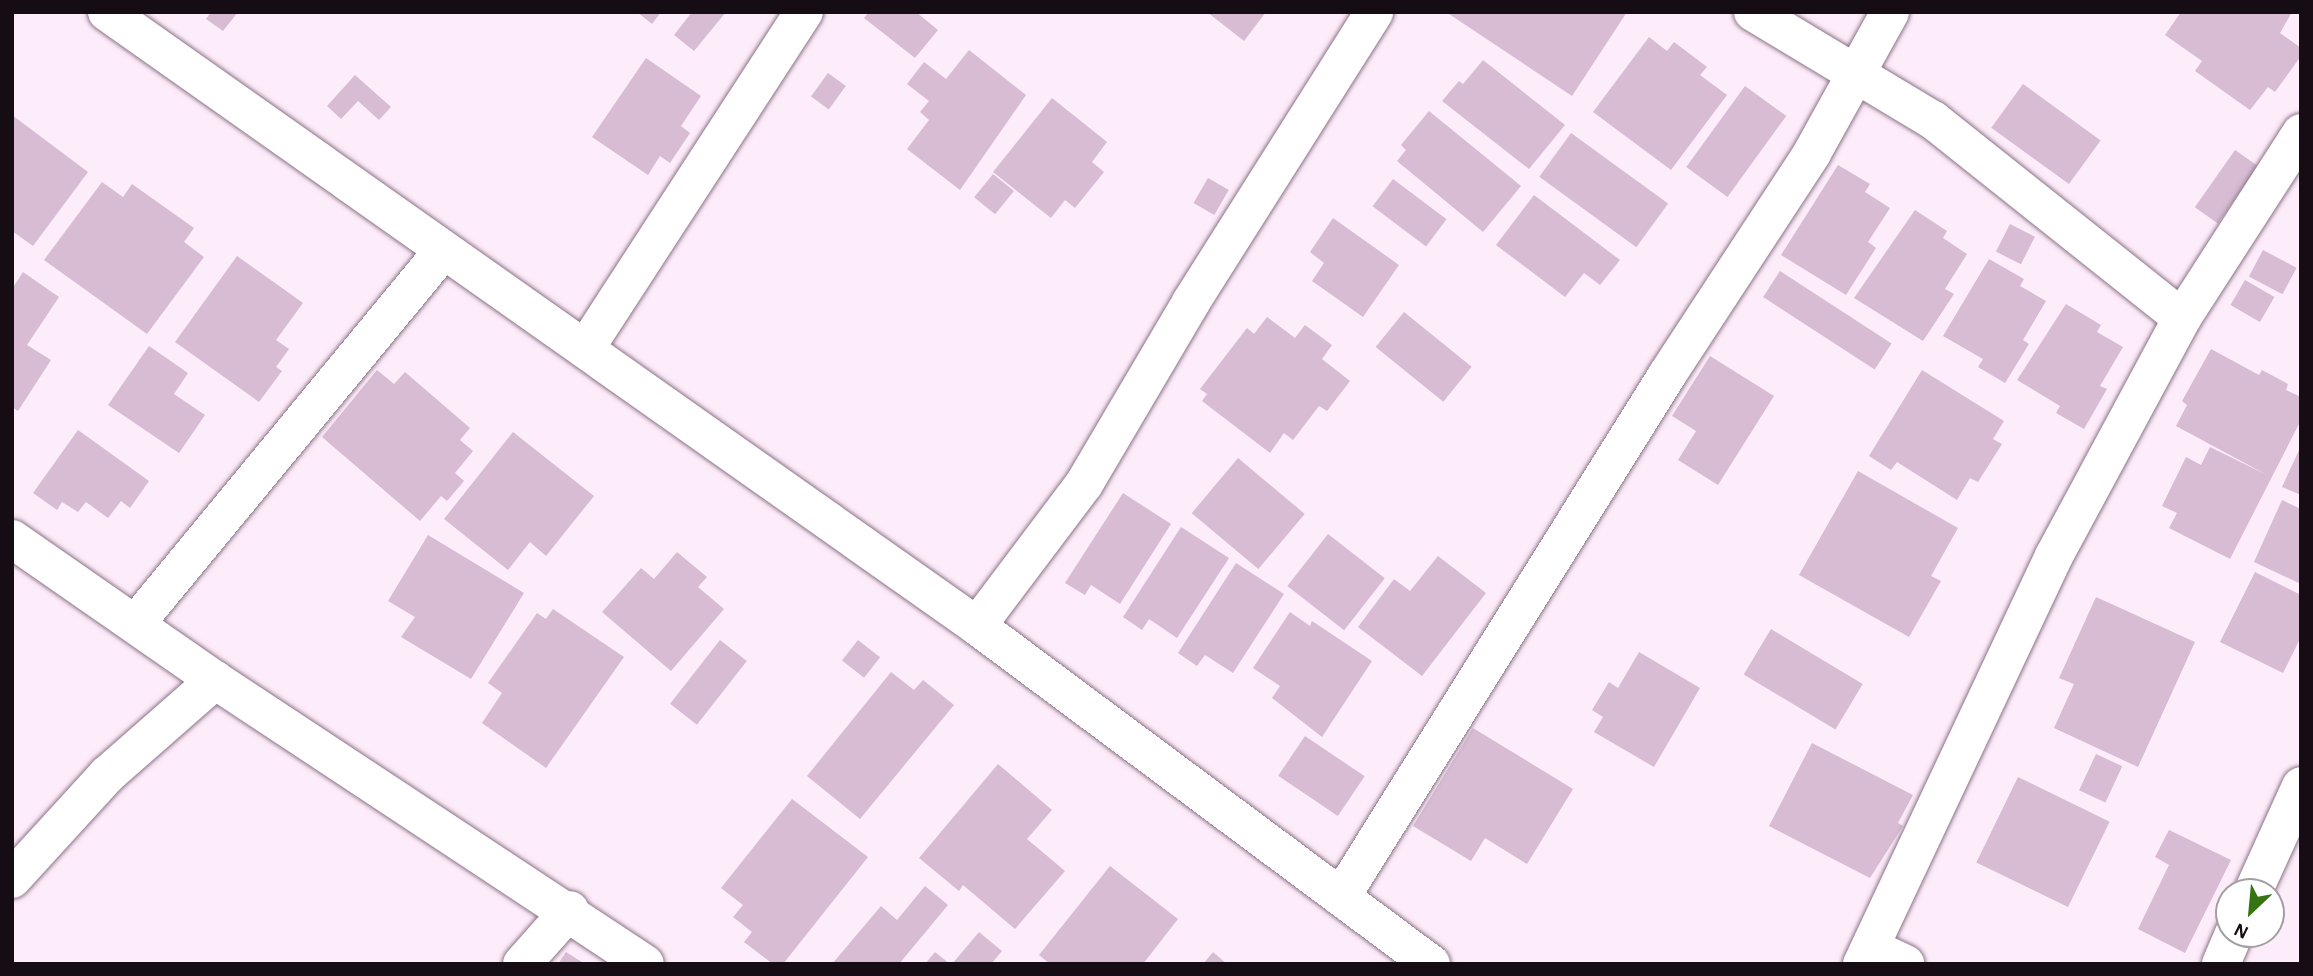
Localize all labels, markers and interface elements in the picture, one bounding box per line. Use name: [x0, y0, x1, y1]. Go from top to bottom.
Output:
north arrow: [2215, 878, 2285, 948]
text: N: [2231, 919, 2252, 942]

